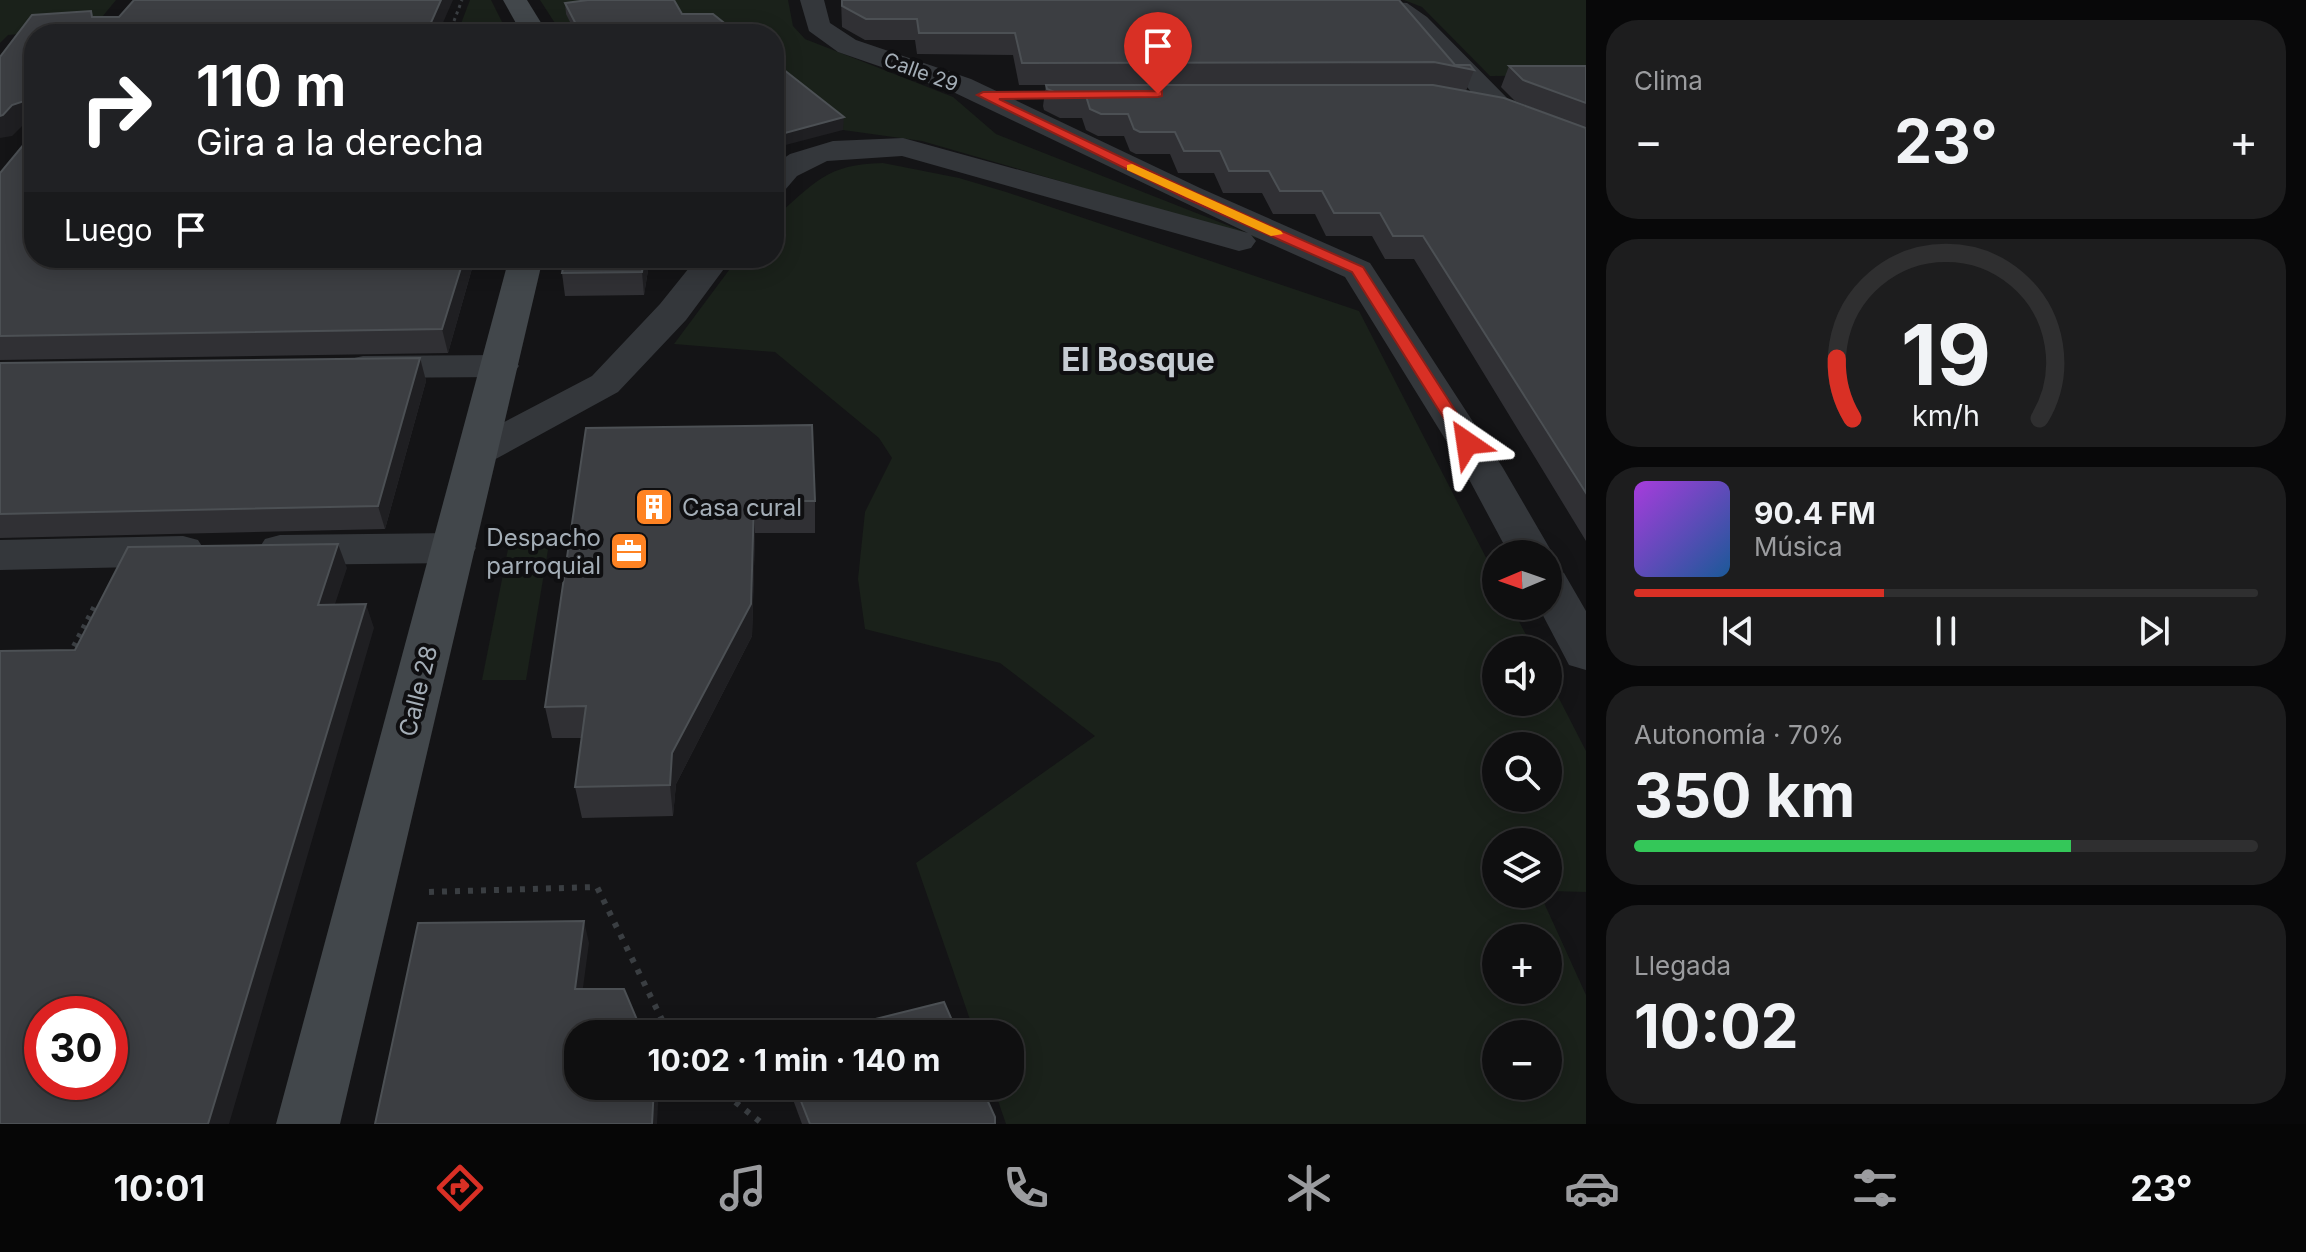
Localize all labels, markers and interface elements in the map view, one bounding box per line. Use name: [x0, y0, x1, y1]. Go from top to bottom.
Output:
pin: [1124, 12, 1192, 94]
icon: arrive: [1136, 24, 1180, 68]
street label: Calle 29: [881, 47, 961, 97]
text: 110 m: [196, 52, 346, 120]
icon: right: [64, 56, 168, 160]
text: Clima: [1634, 65, 1703, 96]
text: 23°: [1894, 105, 1998, 177]
text: −: [1634, 114, 1663, 168]
text: +: [2229, 114, 2258, 168]
text: Gira a la derecha: [196, 120, 484, 164]
icon: arrive: [169, 208, 213, 252]
text: Luego: [64, 212, 153, 248]
text: 19: [1901, 304, 1991, 405]
district label: El Bosque: [1061, 340, 1215, 379]
text: km/h: [1912, 398, 1980, 433]
position arrow: [1425, 401, 1509, 485]
building icon: Casa cural: [633, 486, 675, 528]
place label: Casa cural: [682, 493, 802, 522]
text: 90.4 FM: [1754, 495, 1876, 531]
place label: Despacho parroquial: [486, 523, 601, 580]
office icon: Despacho parroquial: [608, 530, 650, 572]
text: Música: [1754, 531, 1843, 562]
north arrow: [1482, 540, 1562, 620]
map controls: [1482, 540, 1562, 1100]
icon: previous: [1716, 609, 1760, 653]
icon: pause: [1924, 609, 1968, 653]
icon: next: [2132, 609, 2176, 653]
button: sound: [1482, 636, 1562, 716]
street label: Calle 28: [393, 642, 443, 740]
text: Autonomía · 70%: [1634, 719, 1844, 750]
button: search: [1482, 732, 1562, 812]
text: 350 km: [1634, 759, 1855, 831]
button: layers: [1482, 828, 1562, 908]
button: +: [1482, 924, 1562, 1004]
text: Llegada: [1634, 950, 1731, 981]
text: 10:02: [1634, 990, 1799, 1062]
speed limit sign: 30: [24, 996, 128, 1100]
button: −: [1482, 1020, 1562, 1100]
text: 10:02 · 1 min · 140 m: [648, 1042, 940, 1078]
icon: directions: [432, 1160, 488, 1216]
icon: music: [715, 1160, 771, 1216]
icon: phone: [998, 1160, 1054, 1216]
icon: climate: [1281, 1160, 1337, 1216]
icon: car: [1564, 1160, 1620, 1216]
icon: filters: [1847, 1160, 1903, 1216]
text: 10:01: [114, 1166, 205, 1210]
text: 23°: [2130, 1166, 2192, 1210]

